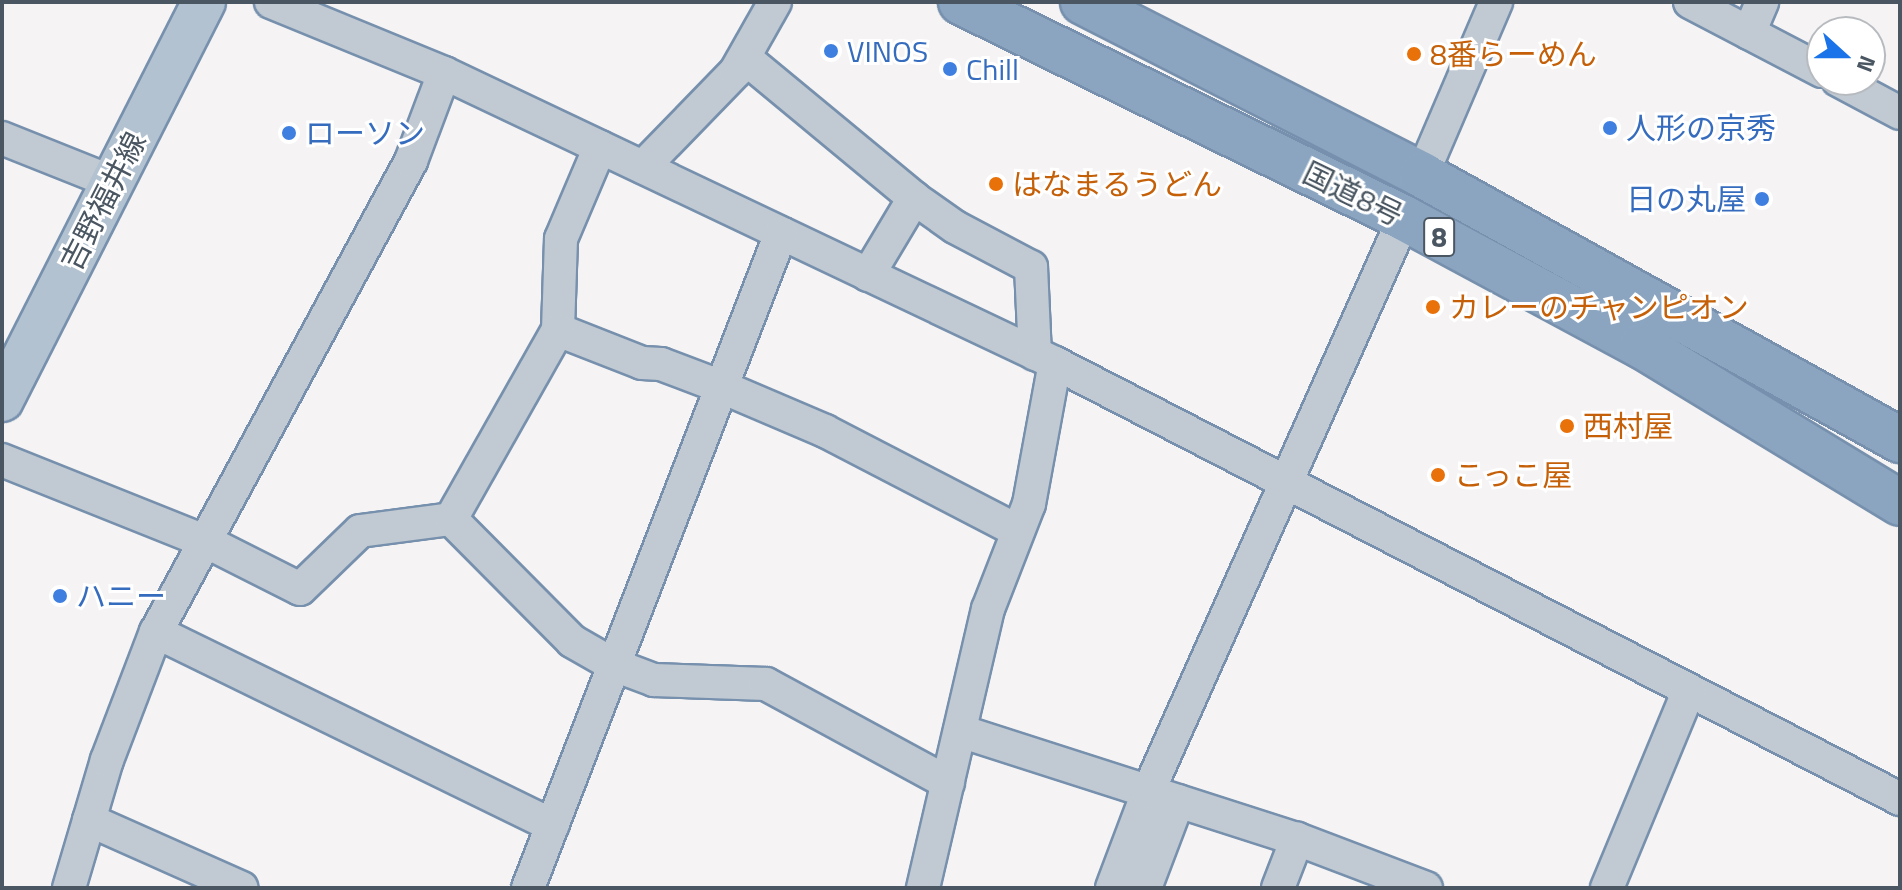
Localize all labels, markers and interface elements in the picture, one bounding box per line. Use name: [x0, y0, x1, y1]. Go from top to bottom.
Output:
north arrow: [1806, 16, 1886, 96]
place label: VINOS: [847, 33, 928, 69]
place label: 8番らーめん: [1430, 36, 1597, 72]
marker: VINOS: [822, 42, 840, 60]
marker: 8番らーめん: [1405, 45, 1423, 63]
place label: Chill: [966, 51, 1019, 87]
text: N: [1848, 51, 1885, 77]
marker: Chill: [941, 60, 959, 78]
place label: 人形の京秀: [1626, 110, 1776, 146]
place label: ローソン: [305, 115, 425, 151]
marker: 人形の京秀: [1601, 119, 1619, 137]
marker: ローソン: [280, 124, 298, 142]
street label: 吉野福井線: [53, 126, 153, 276]
street label: 国道8号: [1297, 154, 1409, 234]
place label: はなまるうどん: [1012, 166, 1222, 202]
marker: はなまるうどん: [987, 175, 1005, 193]
place label: 日の丸屋: [1626, 181, 1746, 217]
marker: 日の丸屋: [1753, 190, 1771, 208]
road number: 8: [1423, 213, 1455, 261]
place label: カレーのチャンピオン: [1449, 289, 1749, 325]
marker: カレーのチャンピオン: [1424, 298, 1442, 316]
place label: 西村屋: [1583, 408, 1673, 444]
marker: 西村屋: [1558, 417, 1576, 435]
place label: こっこ屋: [1454, 457, 1574, 493]
marker: こっこ屋: [1429, 466, 1447, 484]
place label: ハニー: [76, 578, 166, 614]
marker: ハニー: [51, 587, 69, 605]

